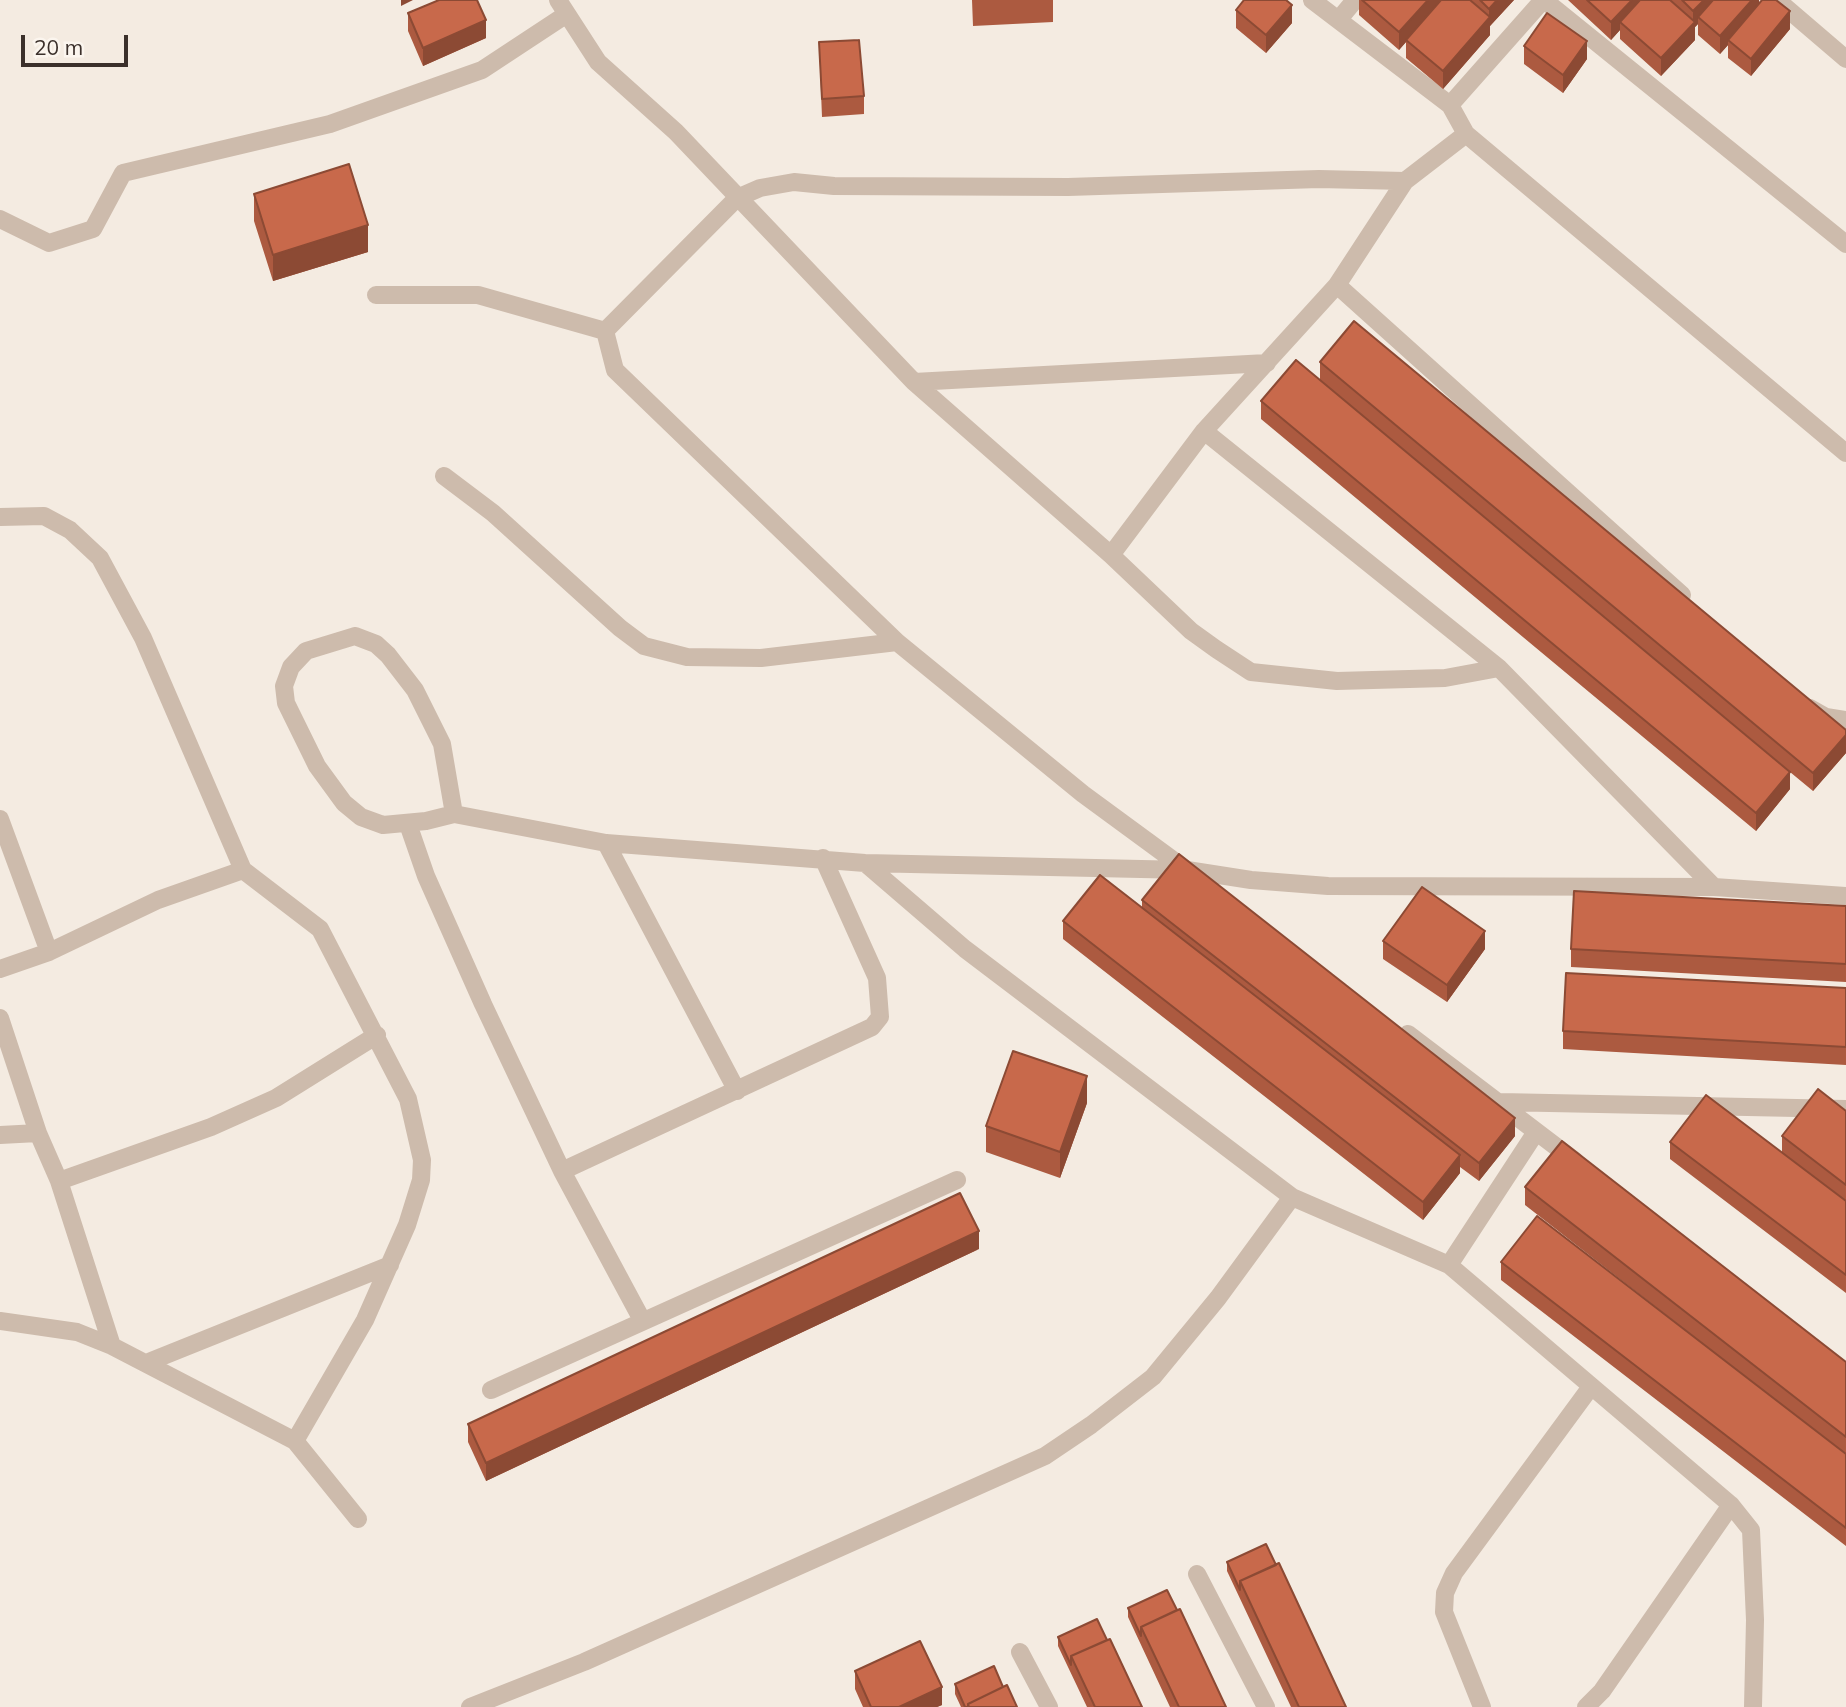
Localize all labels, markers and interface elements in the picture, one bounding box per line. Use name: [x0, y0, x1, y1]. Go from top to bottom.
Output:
scale bar: [24, 21, 131, 65]
text: 20 m: [34, 34, 83, 60]

